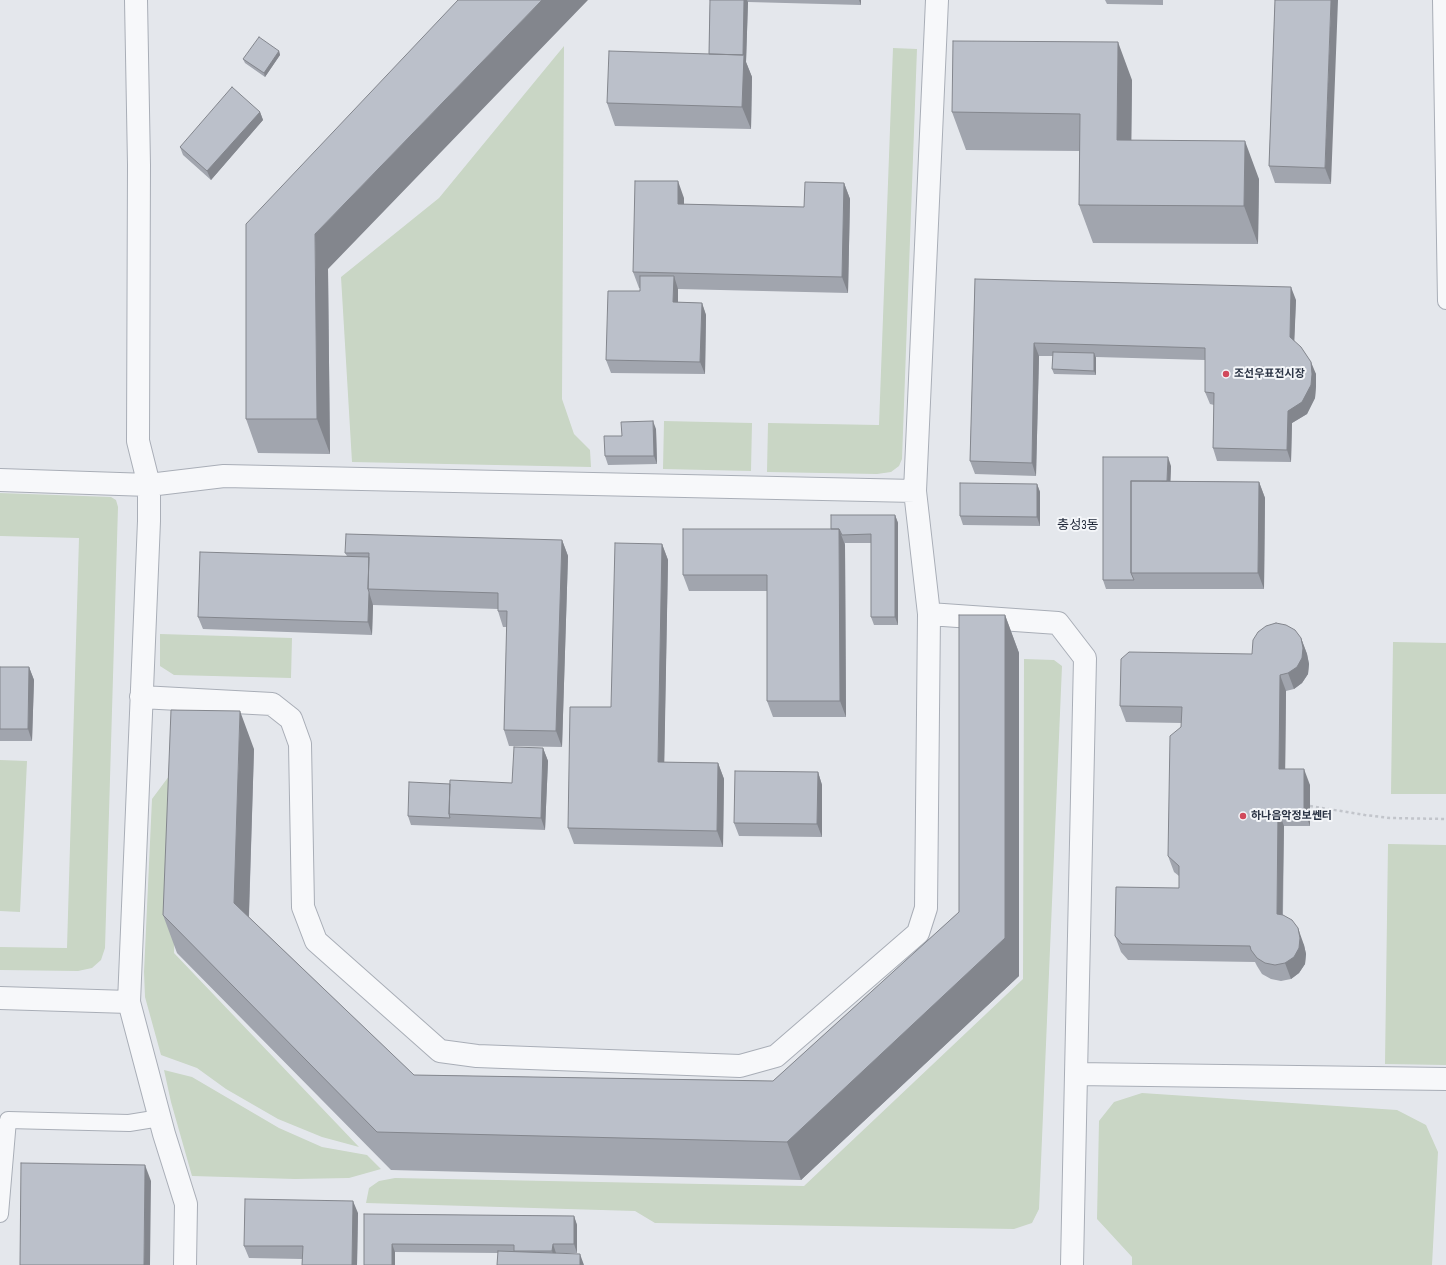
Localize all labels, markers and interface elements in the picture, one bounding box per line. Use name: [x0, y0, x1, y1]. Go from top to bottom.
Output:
place label: 조선우표전시장: [1234, 367, 1305, 381]
marker: 조선우표전시장: [1221, 369, 1231, 379]
district label: 충성3동: [1057, 518, 1099, 534]
place label: 하나음악정보쎈터: [1251, 809, 1332, 823]
marker: 하나음악정보쎈터: [1238, 811, 1248, 821]

